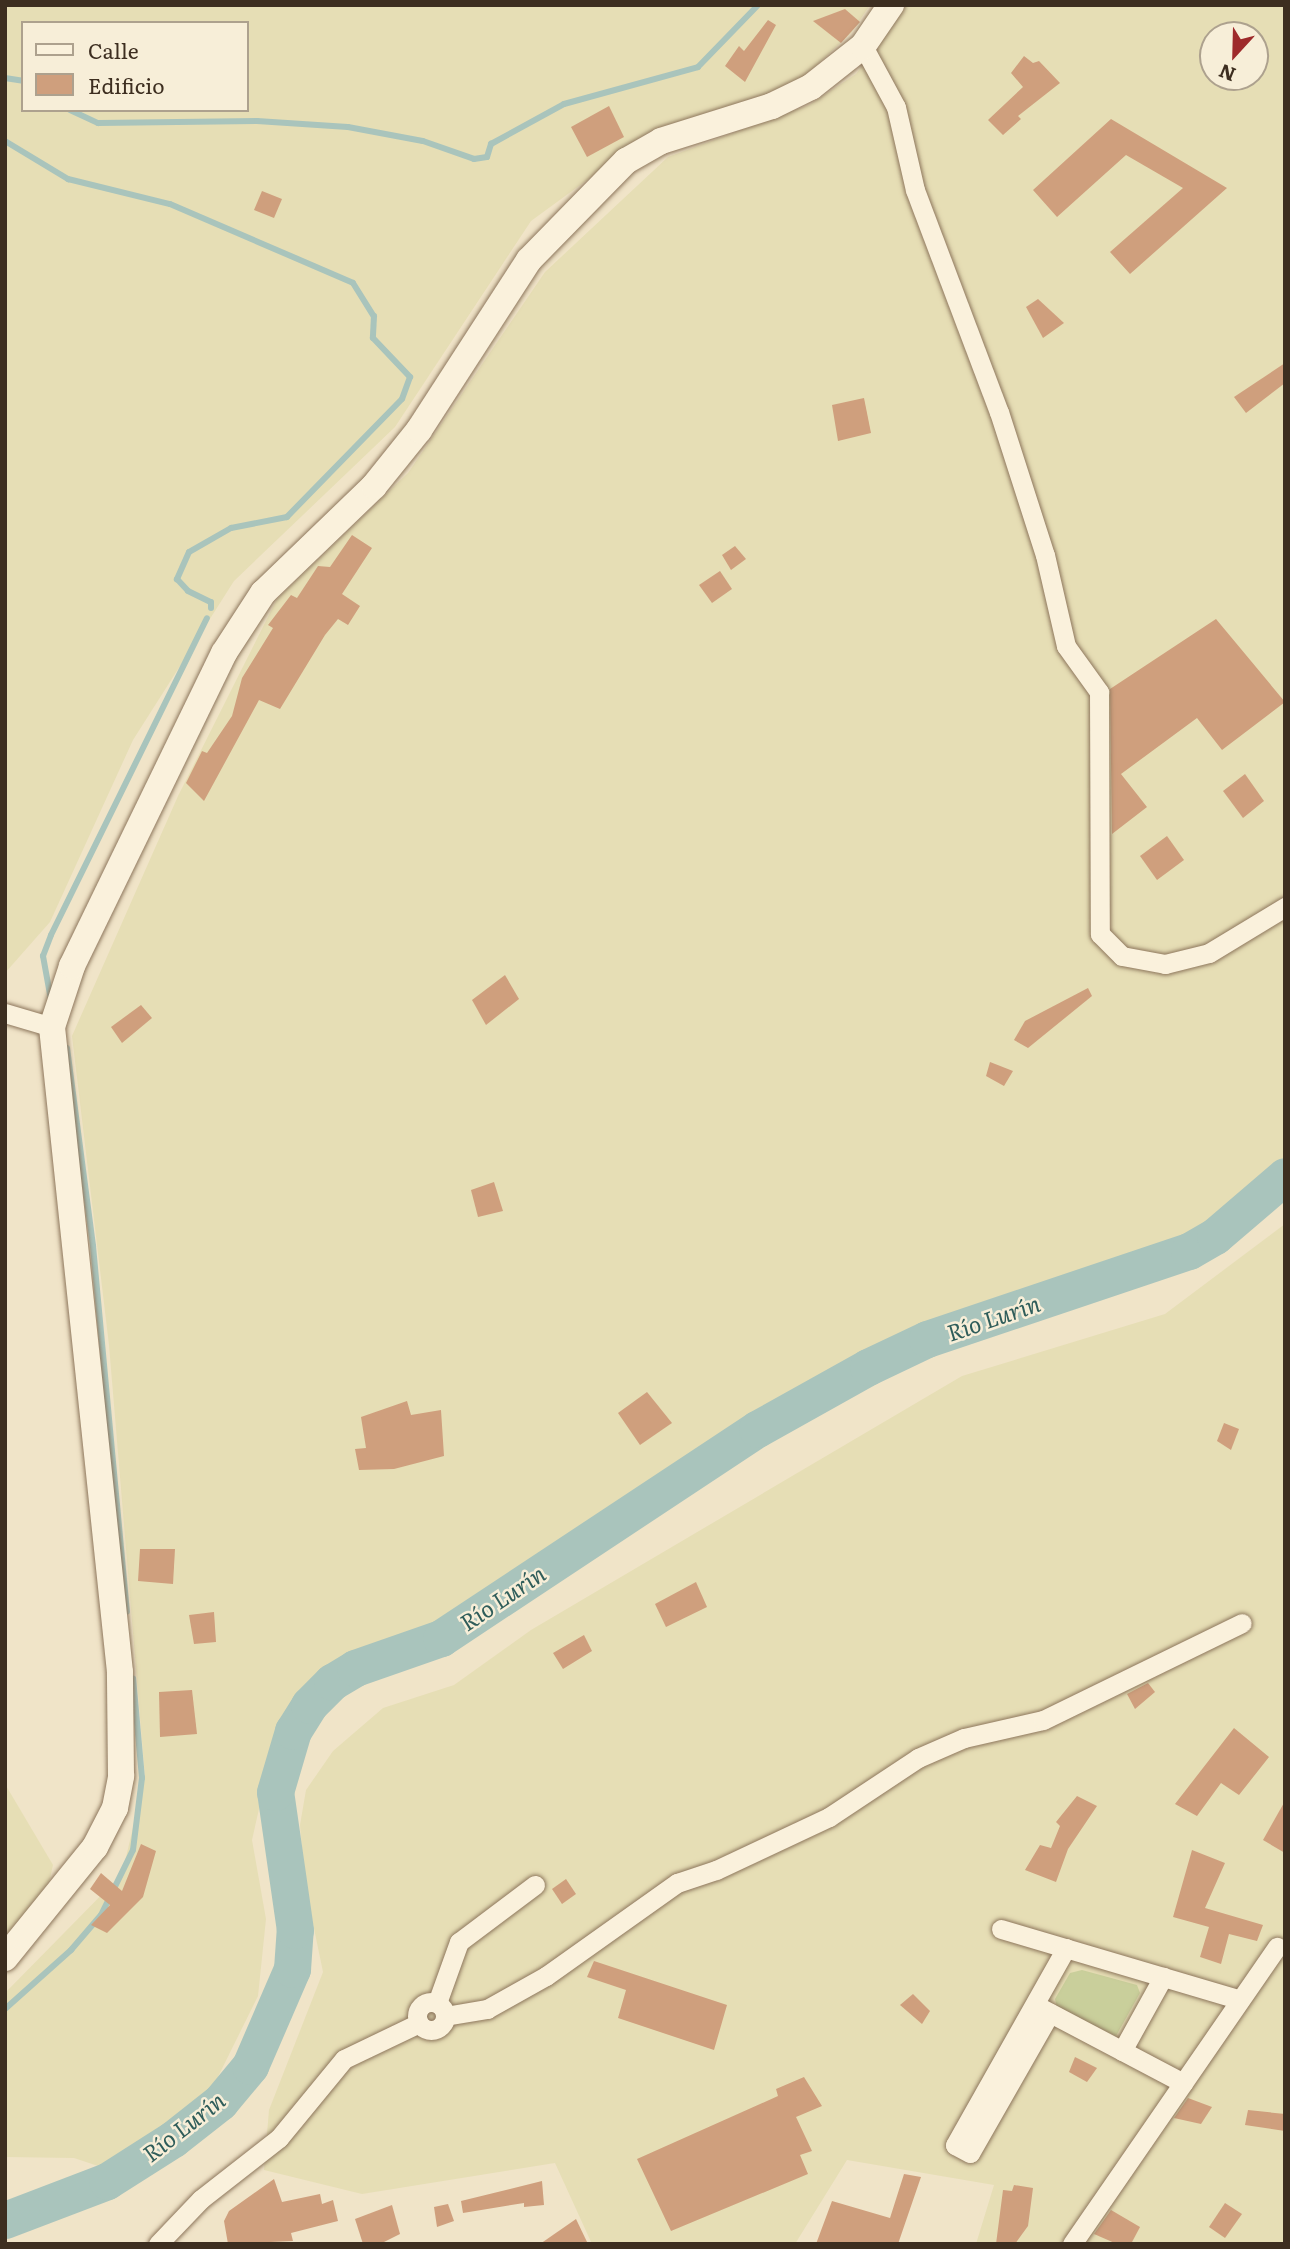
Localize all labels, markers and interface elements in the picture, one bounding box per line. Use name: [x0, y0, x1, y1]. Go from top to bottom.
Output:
legend: [21, 21, 248, 112]
north arrow: [1199, 21, 1269, 91]
text: Calle: [88, 34, 139, 65]
text: N: [1214, 58, 1240, 90]
text: Edificio: [88, 69, 164, 100]
water label: Río Lurín: [943, 1288, 1043, 1346]
water label: Río Lurín: [454, 1559, 550, 1635]
water label: Río Lurín: [136, 2085, 230, 2167]

